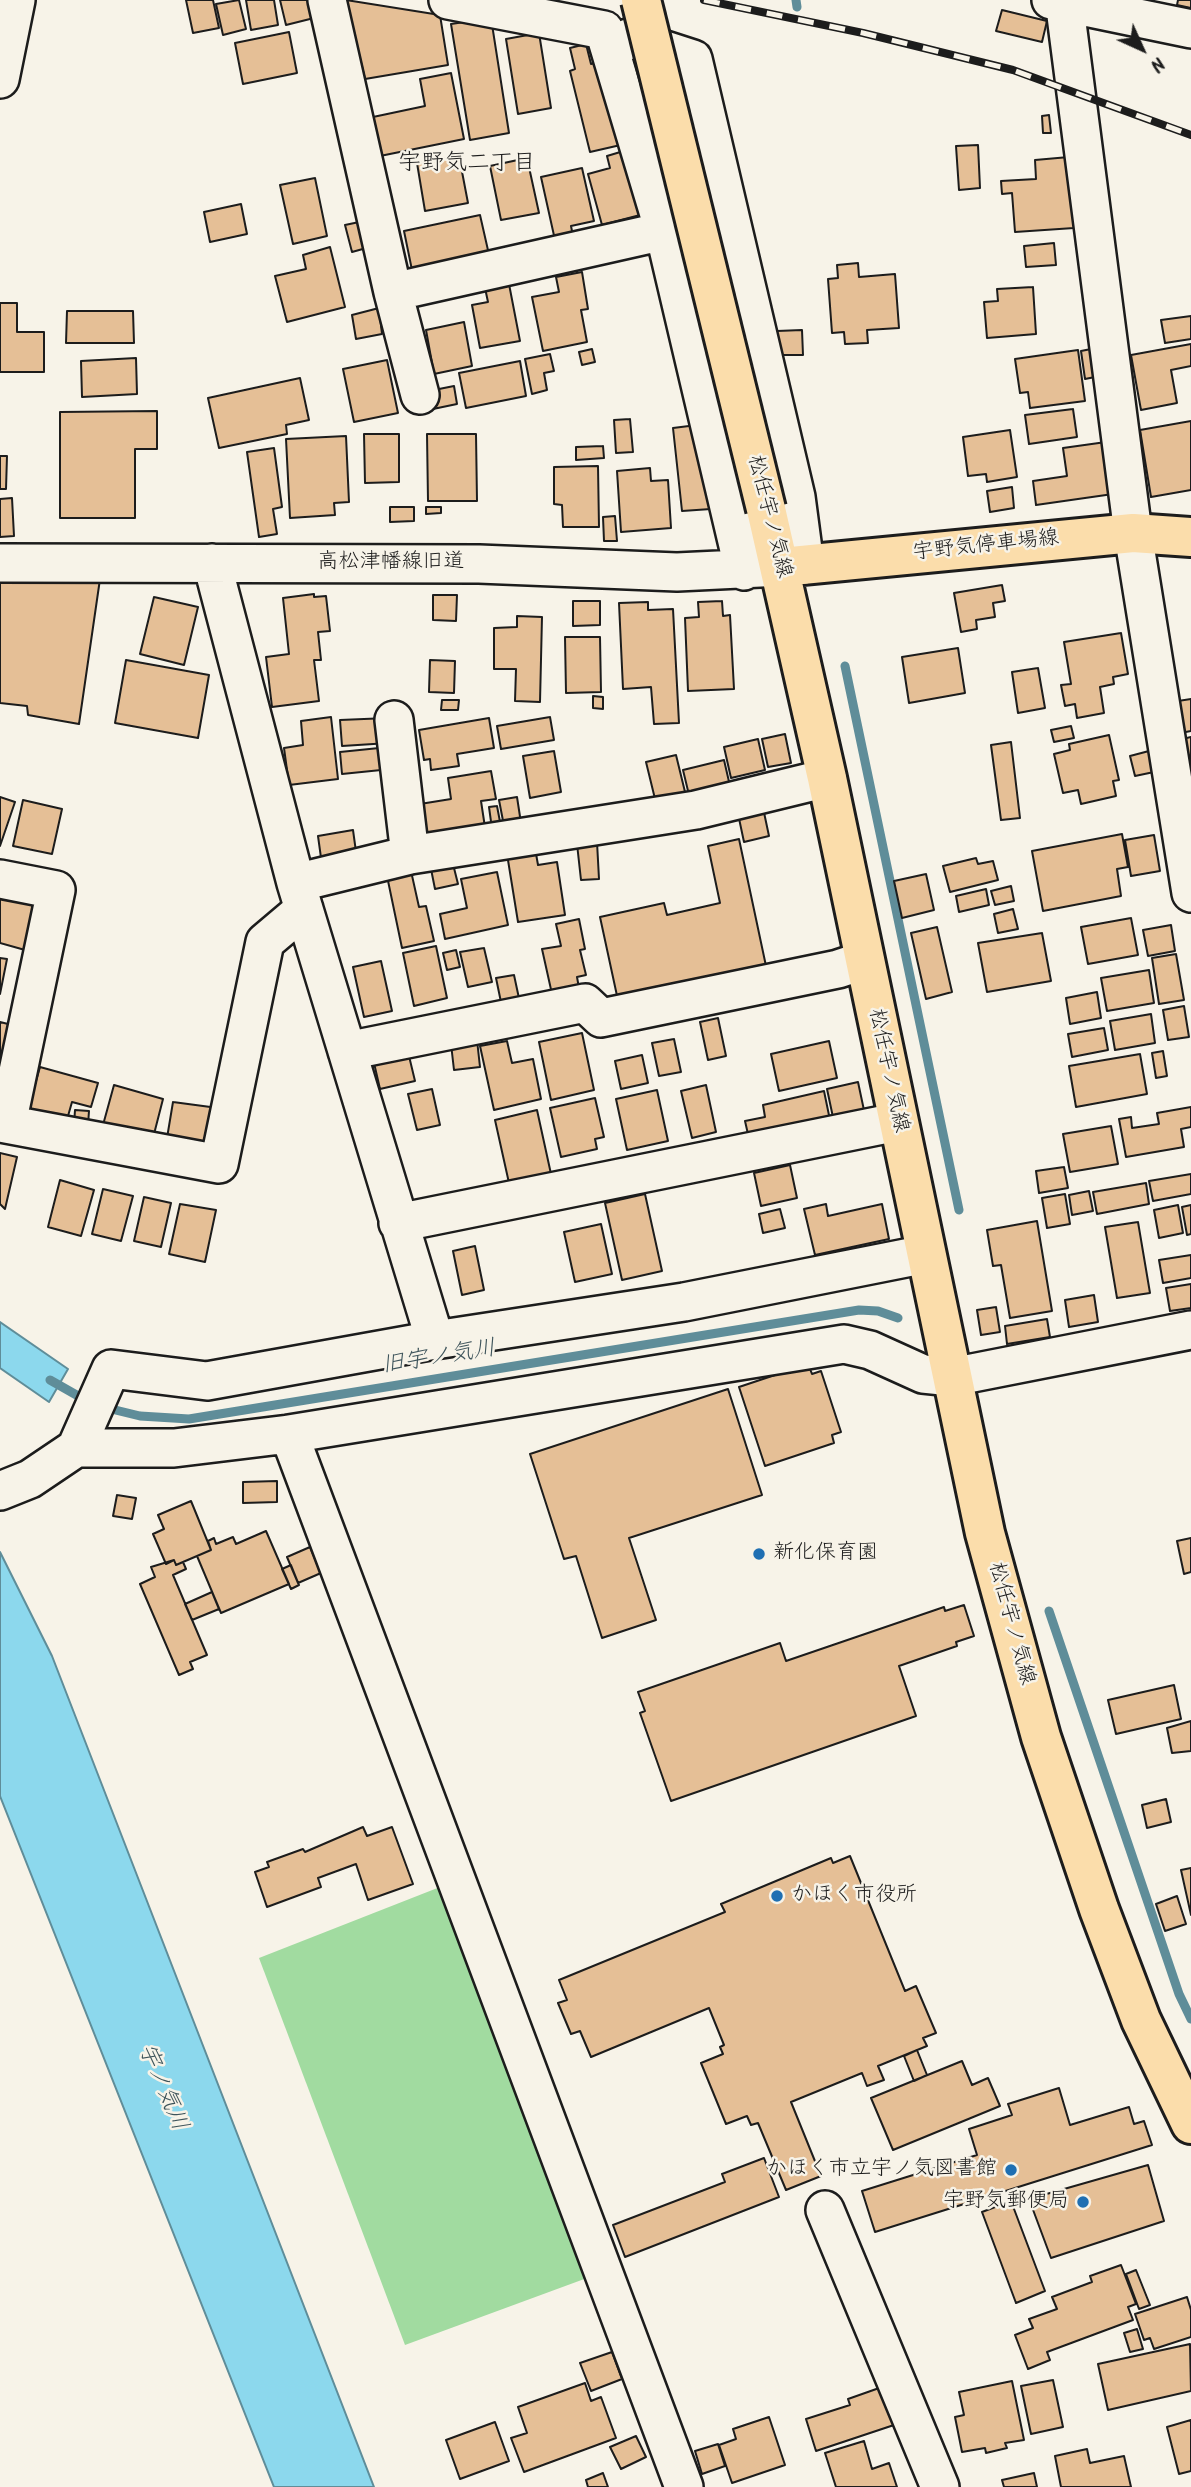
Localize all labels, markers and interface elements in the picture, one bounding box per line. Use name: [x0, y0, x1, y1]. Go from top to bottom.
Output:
north arrow: [1107, 14, 1177, 84]
text: N: [1142, 49, 1172, 79]
district label: 宇野気二丁目: [398, 151, 536, 179]
street label: 松任宇ノ気線: [741, 453, 795, 581]
street label: 宇野気停車場線: [912, 527, 1060, 567]
street label: 高松津幡線旧道: [318, 550, 464, 576]
street label: 松任宇ノ気線: [862, 1007, 912, 1135]
water label: 旧宇ノ気川: [380, 1336, 498, 1382]
place label: 新化保育園: [773, 1541, 878, 1567]
marker: 新化保育園: [751, 1546, 767, 1562]
street label: 松任宇ノ気線: [982, 1560, 1038, 1688]
place label: かほく市役所: [791, 1883, 917, 1909]
marker: かほく市役所: [769, 1888, 785, 1904]
water label: 宇ノ気川: [130, 2040, 192, 2136]
place label: かほく市立宇ノ気図書館: [766, 2157, 997, 2183]
marker: かほく市立宇ノ気図書館: [1003, 2162, 1019, 2178]
place label: 宇野気郵便局: [943, 2189, 1069, 2215]
marker: 宇野気郵便局: [1075, 2194, 1091, 2210]

